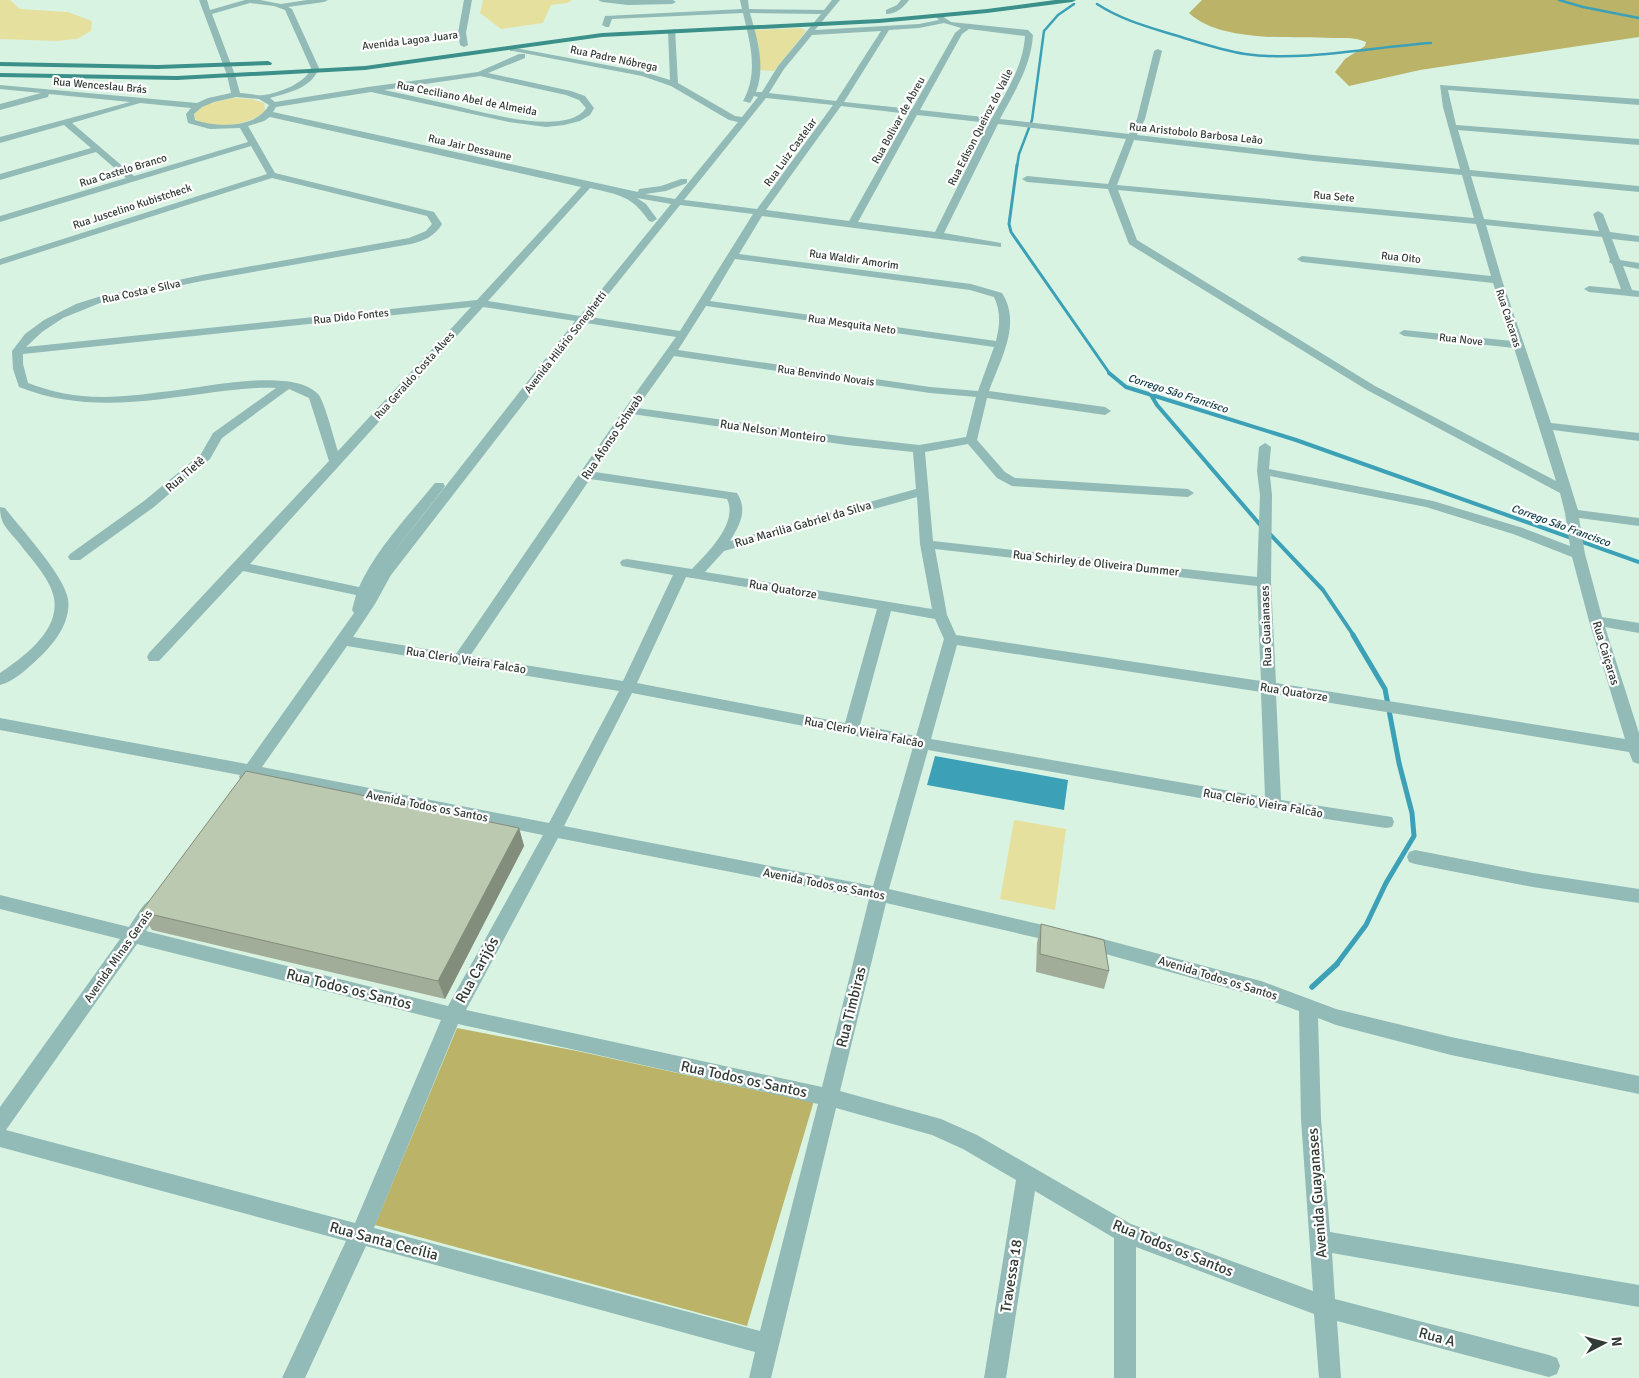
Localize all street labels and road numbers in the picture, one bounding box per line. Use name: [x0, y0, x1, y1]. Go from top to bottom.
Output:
street label: Avenida Lagoa Juara: [361, 28, 459, 53]
street label: Rua Padre Nóbrega: [569, 43, 659, 74]
street label: Rua Edison Queiroz do Valle: [945, 66, 1016, 188]
street label: Rua Bolivar de Abreu: [869, 74, 928, 166]
street label: Rua Wenceslau Brás: [52, 75, 148, 96]
street label: Rua Ceciliano Abel de Almeida: [396, 79, 539, 119]
street label: Rua Luiz Castelar: [761, 116, 820, 189]
street label: Rua Aristobolo Barbosa Leão: [1129, 120, 1264, 147]
street label: Rua Jair Dessaune: [427, 132, 513, 163]
street label: Rua Castelo Branco: [78, 151, 169, 190]
street label: Rua Juscelino Kubistcheck: [71, 181, 194, 232]
street label: Rua Sete: [1313, 188, 1355, 205]
street label: Rua Waldir Amorim: [808, 247, 900, 272]
street label: Rua Oito: [1380, 249, 1422, 266]
street label: Rua Costa e Silva: [101, 277, 182, 306]
street label: Rua Caicaras: [1493, 287, 1524, 349]
street label: Avenida Hilário Soneghetti: [522, 289, 609, 396]
street label: Rua Dido Fontes: [313, 306, 390, 327]
street label: Rua Mesquita Neto: [807, 312, 897, 337]
street label: Rua Geraldo Costa Alves: [372, 329, 457, 422]
street label: Rua Nove: [1438, 331, 1483, 348]
street label: Rua Benvindo Novais: [777, 362, 875, 389]
street label: Rua Afonso Schwab: [578, 392, 647, 483]
street label: Rua Nelson Monteiro: [719, 417, 827, 446]
street label: Rua Tietê: [162, 453, 208, 496]
street label: Rua Marilia Gabriel da Silva: [733, 498, 873, 551]
street label: Rua Schirley de Oliveira Dummer: [1012, 547, 1180, 580]
street label: Rua Quatorze: [748, 577, 818, 602]
street label: Rua Guaianases: [1258, 585, 1275, 667]
street label: Rua Caiçaras: [1589, 619, 1622, 687]
street label: Rua Clerio Vieira Falcão: [405, 644, 527, 677]
street label: Rua Quatorze: [1259, 680, 1329, 705]
street label: Rua Clerio Vieira Falcão: [803, 714, 925, 751]
street label: Rua Clerio Vieira Falcão: [1202, 786, 1324, 821]
street label: Avenida Todos os Santos: [365, 787, 489, 826]
street label: Avenida Todos os Santos: [762, 865, 886, 904]
street label: Avenida Minas Gerais: [81, 907, 156, 1005]
street label: Rua Carijós: [451, 933, 503, 1006]
street label: Avenida Todos os Santos: [1156, 953, 1279, 1004]
street label: Rua Timbiras: [832, 964, 870, 1049]
street label: Rua Todos os Santos: [284, 965, 414, 1013]
street label: Rua Todos os Santos: [679, 1057, 809, 1101]
street label: Avenida Guayanases: [1303, 1127, 1331, 1259]
street label: Rua Todos os Santos: [1110, 1216, 1236, 1281]
street label: Rua Santa Cecília: [328, 1218, 440, 1264]
street label: Travessa 18: [996, 1238, 1026, 1314]
street label: Rua A: [1417, 1324, 1457, 1350]

